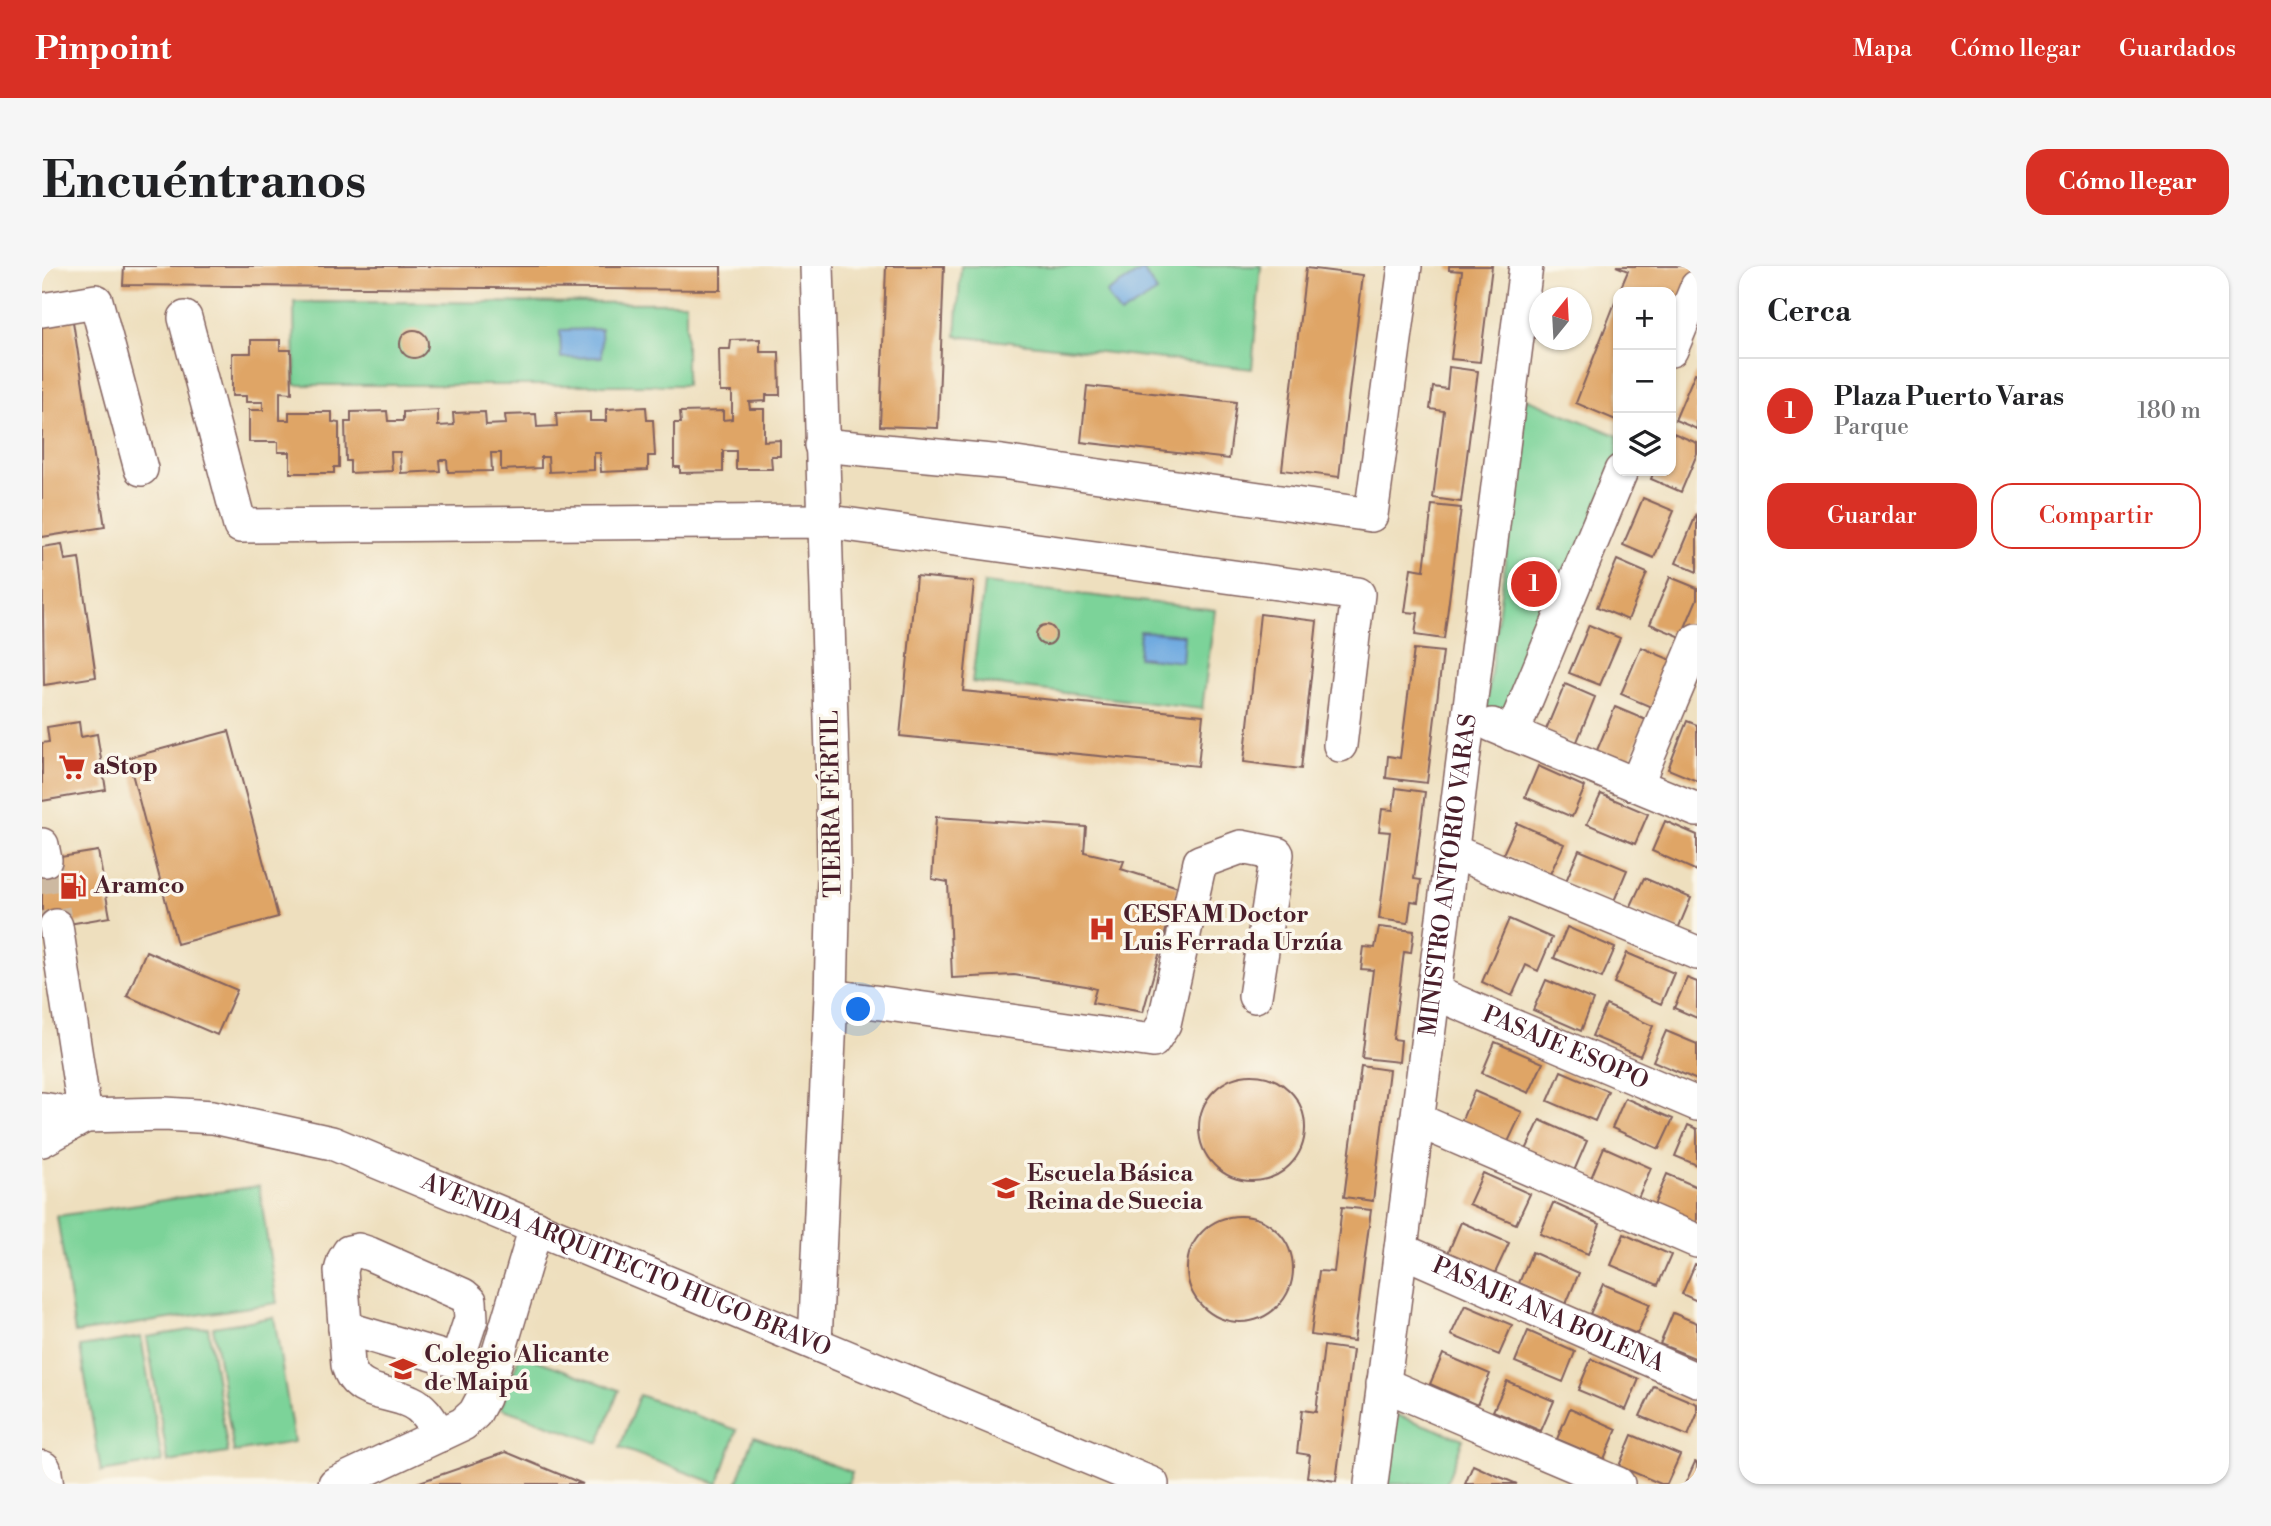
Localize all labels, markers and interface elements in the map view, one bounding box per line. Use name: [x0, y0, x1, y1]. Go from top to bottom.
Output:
text: Pinpoint: [35, 29, 172, 70]
text: Mapa: [1853, 34, 1912, 64]
text: Cómo llegar: [1950, 34, 2081, 64]
text: Guardados: [2119, 34, 2236, 64]
button: Cómo llegar: [2026, 149, 2229, 215]
text: Encuéntranos: [42, 152, 366, 213]
north arrow: [1529, 287, 1592, 350]
map controls: [1613, 287, 1676, 476]
button: +: [1613, 287, 1676, 350]
text: Cerca: [1767, 293, 1851, 331]
button: −: [1613, 350, 1676, 413]
text: Plaza Puerto Varas: [1834, 381, 2064, 413]
text: 1: [1784, 397, 1796, 425]
text: 180 m: [2137, 397, 2201, 425]
button: layers: [1613, 413, 1676, 476]
text: Parque: [1834, 413, 1909, 441]
button: Guardar: [1767, 483, 1977, 549]
button: Compartir: [1991, 483, 2201, 549]
pin: 1: [1511, 558, 1557, 610]
street label: TIERRA FÉRTIL: [814, 710, 849, 898]
street label: MINISTRO ANTORIO VARAS: [1413, 712, 1484, 1038]
supermarket icon: aStop: [57, 752, 87, 782]
place label: aStop: [93, 752, 158, 782]
fuel station icon: Aramco: [58, 871, 88, 901]
place label: Aramco: [93, 871, 185, 901]
place label: CESFAM Doctor Luis Ferrada Urzúa: [1123, 900, 1344, 958]
hospital icon: CESFAM Doctor Luis Ferrada Urzúa: [1087, 914, 1117, 944]
your location: [841, 992, 875, 1026]
street label: PASAJE ESOPO: [1478, 1000, 1653, 1097]
place label: Escuela Básica Reina de Suecia: [1027, 1159, 1204, 1217]
street label: AVENIDA ARQUITECTO HUGO BRAVO: [416, 1166, 835, 1364]
school or university icon: Escuela Básica Reina de Suecia: [991, 1173, 1021, 1203]
street label: PASAJE ANA BOLENA: [1428, 1251, 1670, 1379]
place label: Colegio Alicante de Maipú: [424, 1340, 610, 1398]
school or university icon: Colegio Alicante de Maipú: [388, 1354, 418, 1384]

